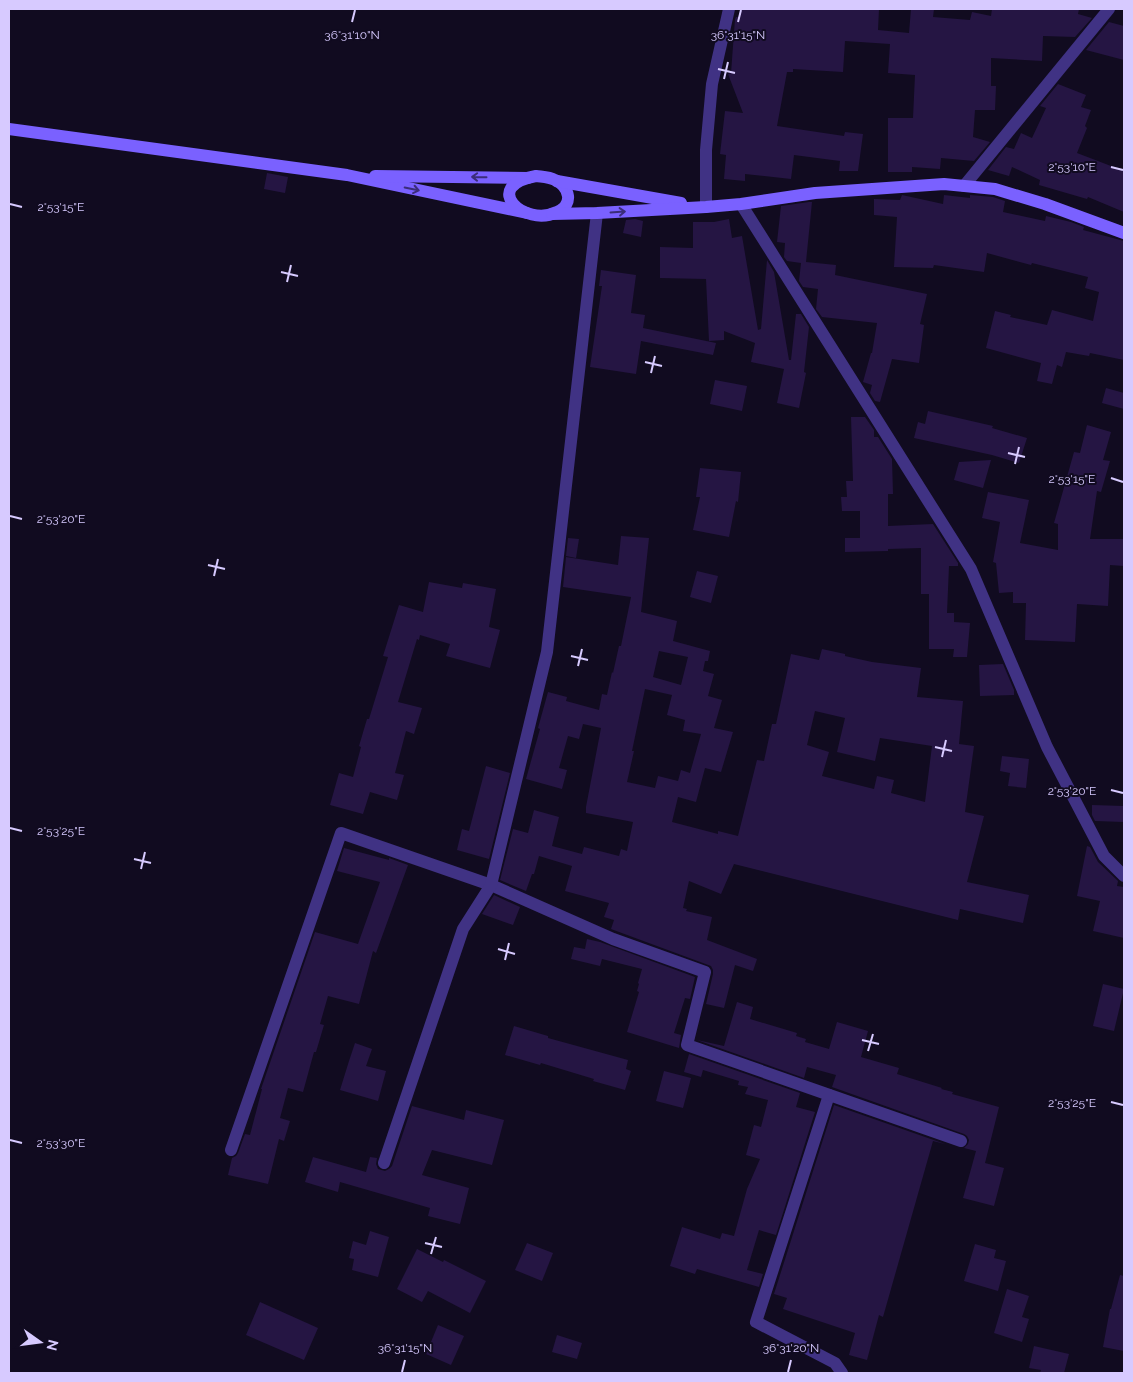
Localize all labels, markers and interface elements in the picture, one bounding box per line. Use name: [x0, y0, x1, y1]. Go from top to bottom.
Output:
text: 36°31'10"N: [324, 28, 380, 42]
text: 36°31'15"N: [711, 28, 765, 42]
text: 2°53'10"E: [1048, 160, 1096, 174]
one-way arrow: [471, 172, 488, 182]
one-way arrow: [403, 185, 419, 194]
text: 2°53'15"E: [38, 200, 84, 214]
one-way arrow: [610, 208, 626, 217]
text: 2°53'15"E: [1049, 472, 1095, 486]
text: 2°53'20"E: [37, 512, 85, 526]
text: 2°53'20"E: [1048, 784, 1096, 798]
text: 2°53'25"E: [37, 824, 85, 838]
text: 2°53'25"E: [1048, 1096, 1096, 1110]
text: 2°53'30"E: [37, 1136, 85, 1150]
north arrow: [15, 1317, 65, 1367]
text: N: [44, 1338, 62, 1352]
text: 36°31'15"N: [378, 1341, 432, 1355]
text: 36°31'20"N: [763, 1341, 819, 1355]

